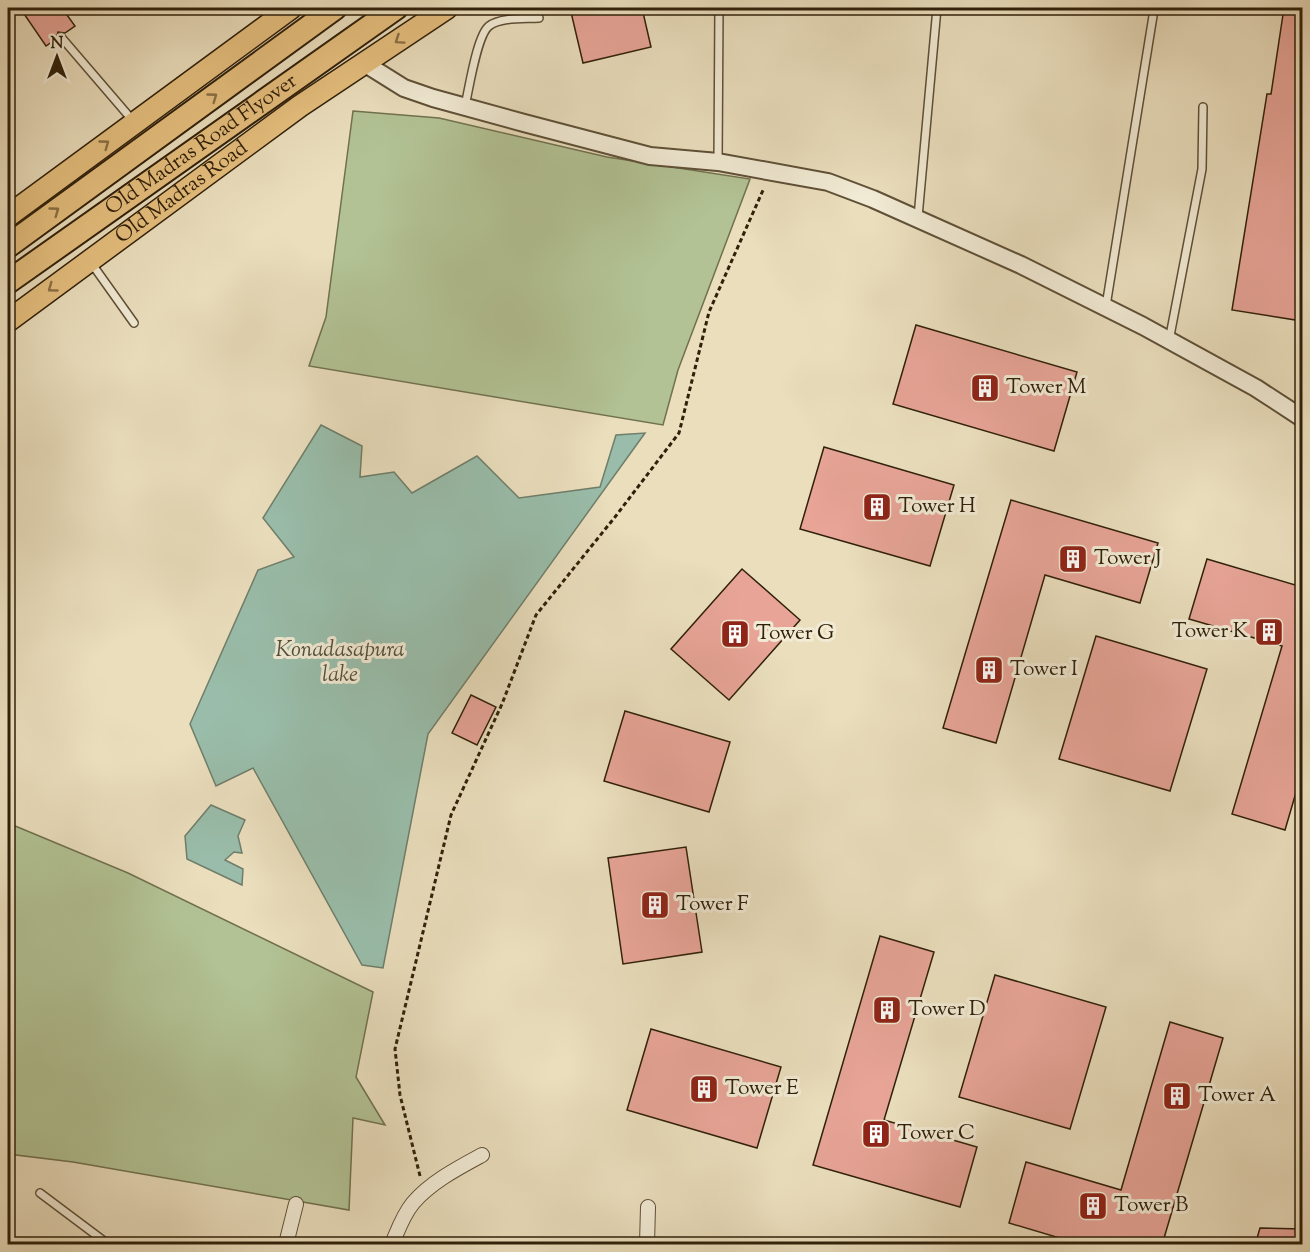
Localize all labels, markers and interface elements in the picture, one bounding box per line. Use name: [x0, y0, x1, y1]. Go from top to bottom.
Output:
north arrow: [27, 27, 87, 87]
text: N: [51, 33, 64, 56]
one-way arrow: [394, 33, 405, 44]
street label: Old Madras Road Flyover: [101, 69, 303, 221]
one-way arrow: [207, 93, 218, 104]
street label: Old Madras Road: [111, 136, 253, 250]
one-way arrow: [99, 141, 110, 152]
one-way arrow: [48, 207, 59, 218]
one-way arrow: [48, 281, 59, 292]
building icon: Tower M: [969, 372, 1001, 404]
place label: Tower M: [1006, 373, 1086, 403]
building icon: Tower H: [861, 491, 893, 523]
place label: Tower H: [898, 492, 976, 522]
building icon: Tower J: [1057, 543, 1089, 575]
place label: Tower J: [1094, 544, 1161, 574]
building icon: Tower K: [1253, 616, 1285, 648]
place label: Tower K: [1172, 617, 1248, 647]
building icon: Tower G: [719, 618, 751, 650]
place label: Tower G: [756, 619, 834, 649]
water label: Konadasapura lake: [276, 635, 404, 692]
building icon: Tower I: [973, 654, 1005, 686]
place label: Tower I: [1010, 655, 1078, 685]
building icon: Tower F: [639, 889, 671, 921]
place label: Tower F: [676, 890, 749, 920]
building icon: Tower D: [871, 994, 903, 1026]
place label: Tower D: [908, 995, 986, 1025]
building icon: Tower E: [688, 1073, 720, 1105]
place label: Tower E: [725, 1074, 799, 1104]
building icon: Tower A: [1161, 1080, 1193, 1112]
place label: Tower A: [1198, 1081, 1276, 1111]
building icon: Tower C: [860, 1118, 892, 1150]
place label: Tower C: [897, 1119, 975, 1149]
building icon: Tower B: [1077, 1190, 1109, 1222]
place label: Tower B: [1114, 1191, 1188, 1221]

